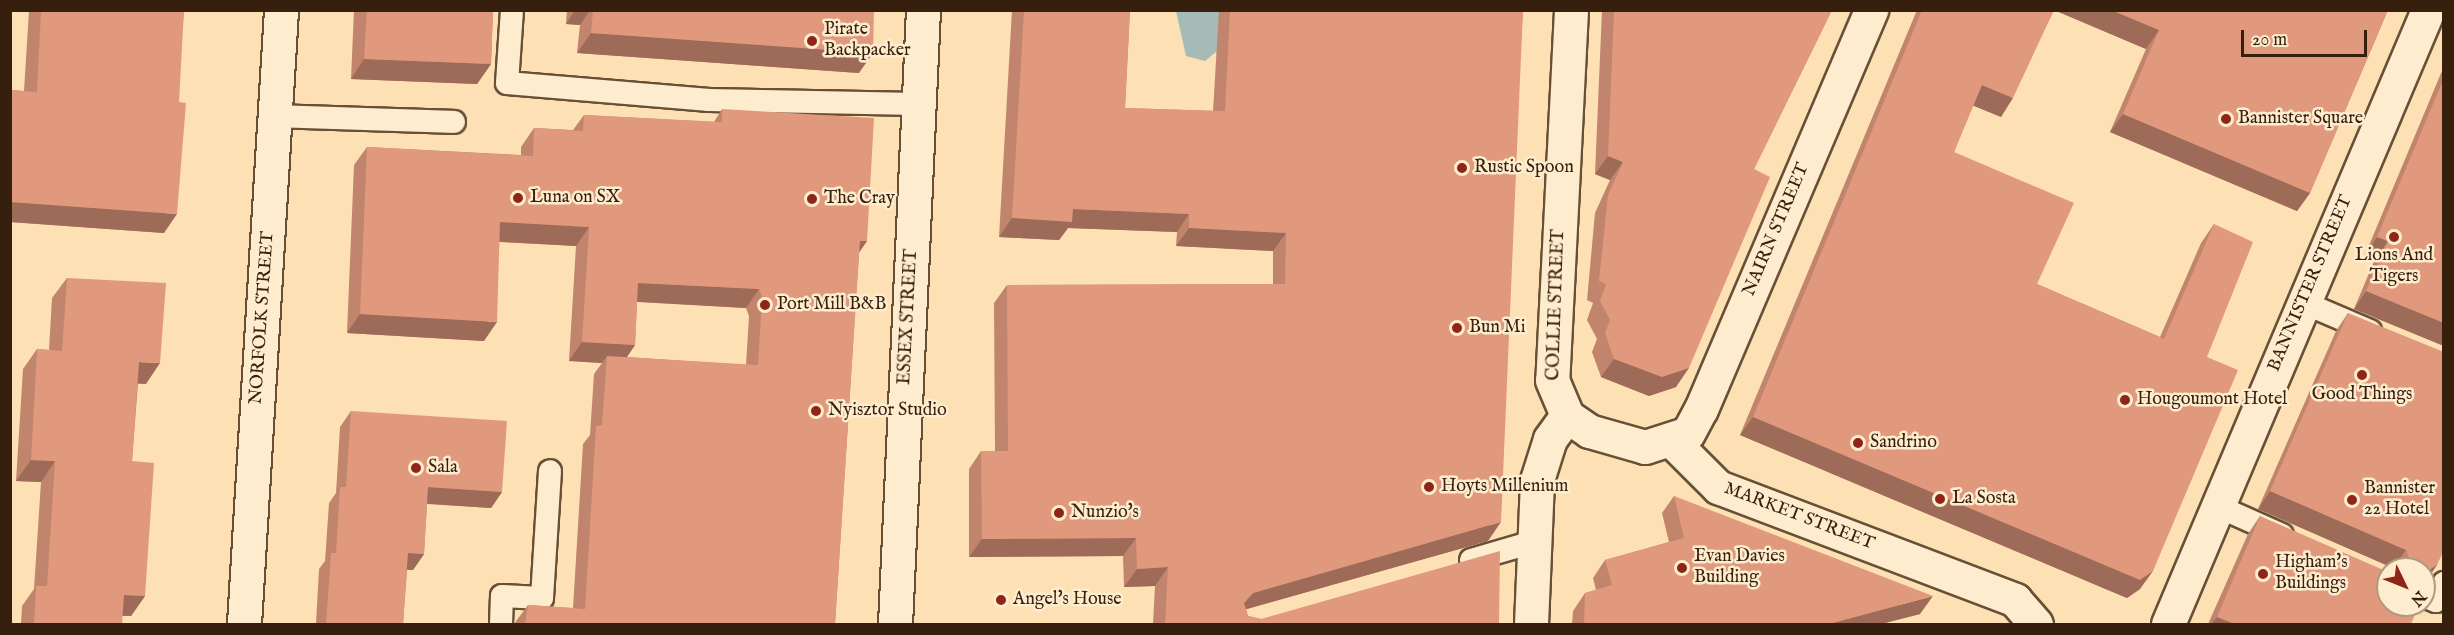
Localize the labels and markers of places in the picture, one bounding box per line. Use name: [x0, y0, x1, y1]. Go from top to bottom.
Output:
place label: Pirate Backpacker: [824, 20, 911, 63]
marker: Pirate Backpacker: [805, 34, 819, 48]
place label: Bannister Square: [2238, 108, 2363, 130]
marker: Bannister Square: [2219, 112, 2233, 126]
place label: Rustic Spoon: [1474, 157, 1574, 179]
marker: Rustic Spoon: [1455, 161, 1469, 175]
place label: Luna on SX: [530, 187, 620, 209]
place label: The Cray: [824, 188, 895, 210]
marker: Luna on SX: [511, 191, 525, 205]
marker: The Cray: [805, 192, 819, 206]
marker: Lions And Tigers: [2387, 230, 2401, 244]
place label: Lions And Tigers: [2355, 246, 2433, 288]
place label: Port Mill B&B: [777, 294, 886, 316]
marker: Port Mill B&B: [758, 298, 772, 312]
place label: Bun Mi: [1469, 317, 1526, 339]
marker: Bun Mi: [1450, 321, 1464, 335]
marker: Good Things: [2355, 368, 2369, 382]
place label: Good Things: [2312, 384, 2412, 406]
place label: Hougoumont Hotel: [2137, 389, 2287, 411]
marker: Hougoumont Hotel: [2118, 393, 2132, 407]
place label: Nyisztor Studio: [828, 400, 947, 422]
marker: Nyisztor Studio: [809, 404, 823, 418]
place label: Sandrino: [1870, 432, 1937, 454]
marker: Sandrino: [1851, 436, 1865, 450]
place label: Sala: [428, 457, 458, 479]
marker: Sala: [409, 461, 423, 475]
place label: Hoyts Millenium: [1441, 476, 1568, 498]
place label: Bannister 22 Hotel: [2364, 479, 2435, 522]
marker: Hoyts Millenium: [1422, 480, 1436, 494]
place label: La Sosta: [1952, 488, 2016, 510]
marker: La Sosta: [1933, 492, 1947, 506]
marker: Bannister 22 Hotel: [2345, 493, 2359, 507]
place label: Nunzio's: [1071, 502, 1139, 524]
marker: Nunzio's: [1052, 506, 1066, 520]
place label: Evan Davies Building: [1694, 547, 1785, 590]
place label: Higham's Buildings: [2275, 553, 2347, 596]
marker: Evan Davies Building: [1675, 561, 1689, 575]
marker: Higham's Buildings: [2256, 567, 2270, 581]
place label: Angel's House: [1013, 589, 1122, 611]
marker: Angel's House: [994, 593, 1008, 607]

